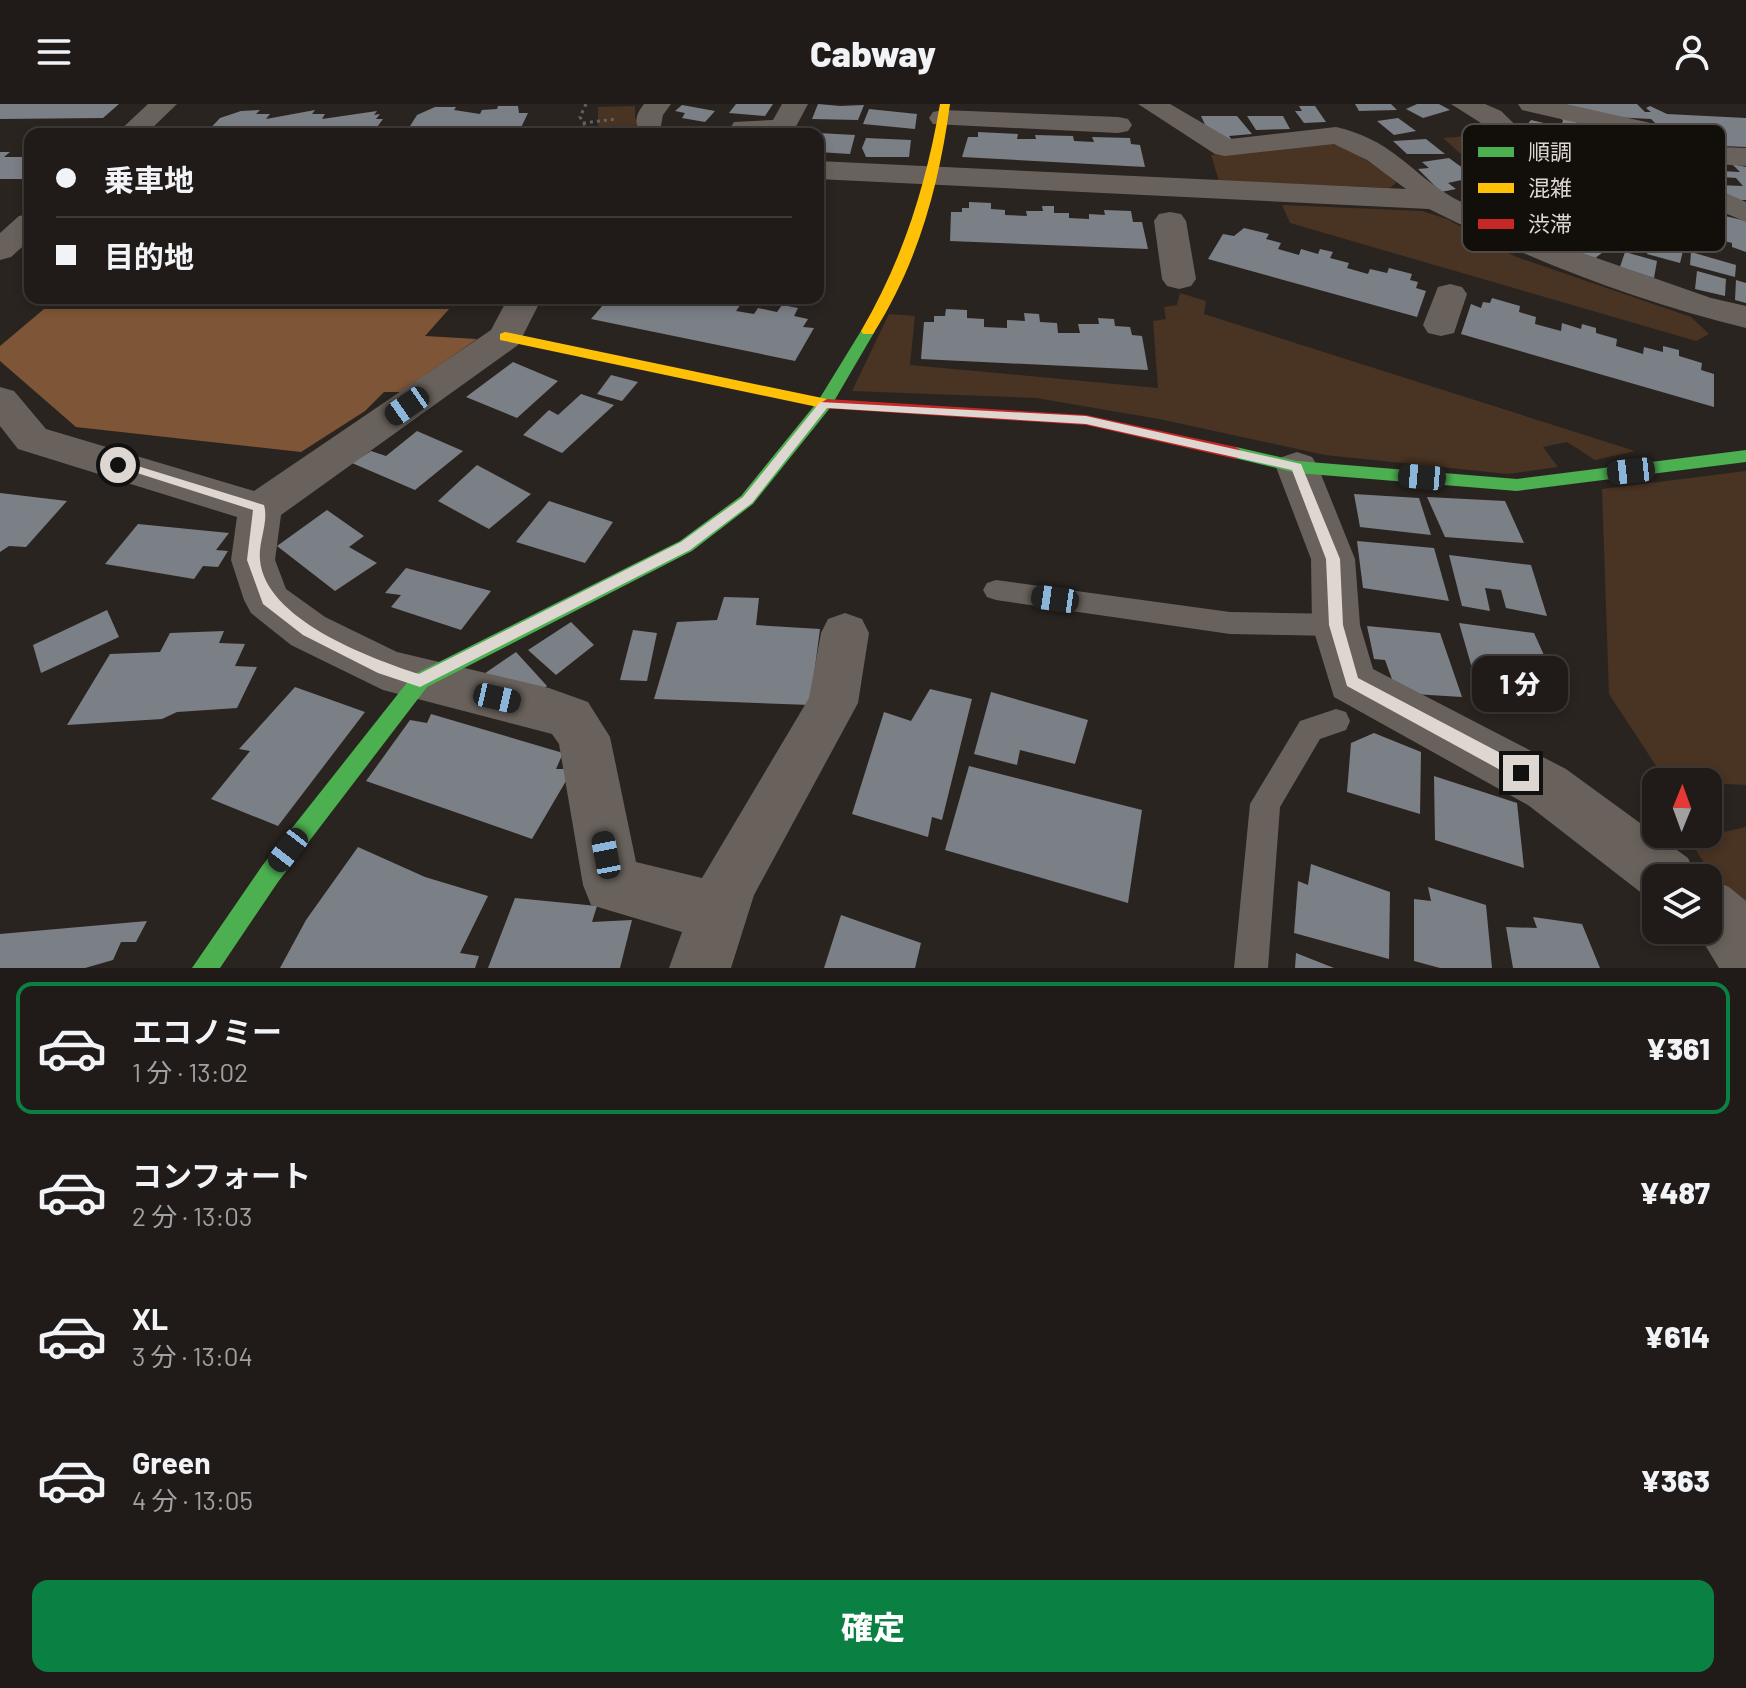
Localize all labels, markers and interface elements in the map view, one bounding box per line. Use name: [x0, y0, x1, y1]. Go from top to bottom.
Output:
icon: menu: [32, 30, 76, 74]
icon: person: [1670, 30, 1714, 74]
text: Cabway: [810, 31, 936, 74]
legend: [1462, 124, 1726, 252]
text: 順調: [1528, 138, 1572, 164]
text: 乗車地: [104, 161, 194, 197]
text: 混雑: [1528, 174, 1572, 200]
text: 渋滞: [1528, 210, 1572, 236]
text: 目的地: [104, 238, 194, 274]
car: [380, 382, 434, 430]
route start: [100, 447, 136, 483]
car: [1606, 457, 1656, 485]
car: [1397, 463, 1447, 491]
car: [1030, 584, 1080, 614]
callout: 1 分: [1473, 657, 1569, 713]
text: 1 分: [1500, 668, 1540, 699]
car: [471, 681, 523, 715]
route end: [1503, 755, 1539, 791]
north arrow: [1642, 768, 1722, 848]
map controls: [1642, 768, 1722, 944]
car: [264, 824, 312, 876]
car: [590, 829, 622, 881]
button: layers: [1642, 864, 1722, 944]
icon: car: [36, 1012, 108, 1084]
text: エコノミー: [132, 1013, 282, 1049]
text: ¥361: [1646, 1030, 1710, 1066]
text: 1 分 · 13:02: [132, 1056, 248, 1087]
icon: car: [36, 1156, 108, 1228]
text: コンフォート: [132, 1157, 311, 1193]
text: ¥487: [1639, 1174, 1710, 1210]
text: 2 分 · 13:03: [132, 1200, 252, 1231]
icon: car: [36, 1300, 108, 1372]
text: XL: [132, 1300, 168, 1336]
text: ¥614: [1644, 1318, 1710, 1354]
text: 3 分 · 13:04: [132, 1340, 253, 1371]
icon: car: [36, 1444, 108, 1516]
text: Green: [132, 1444, 211, 1480]
text: ¥363: [1640, 1462, 1710, 1498]
text: 4 分 · 13:05: [132, 1484, 253, 1515]
button: 確定: [32, 1580, 1714, 1672]

